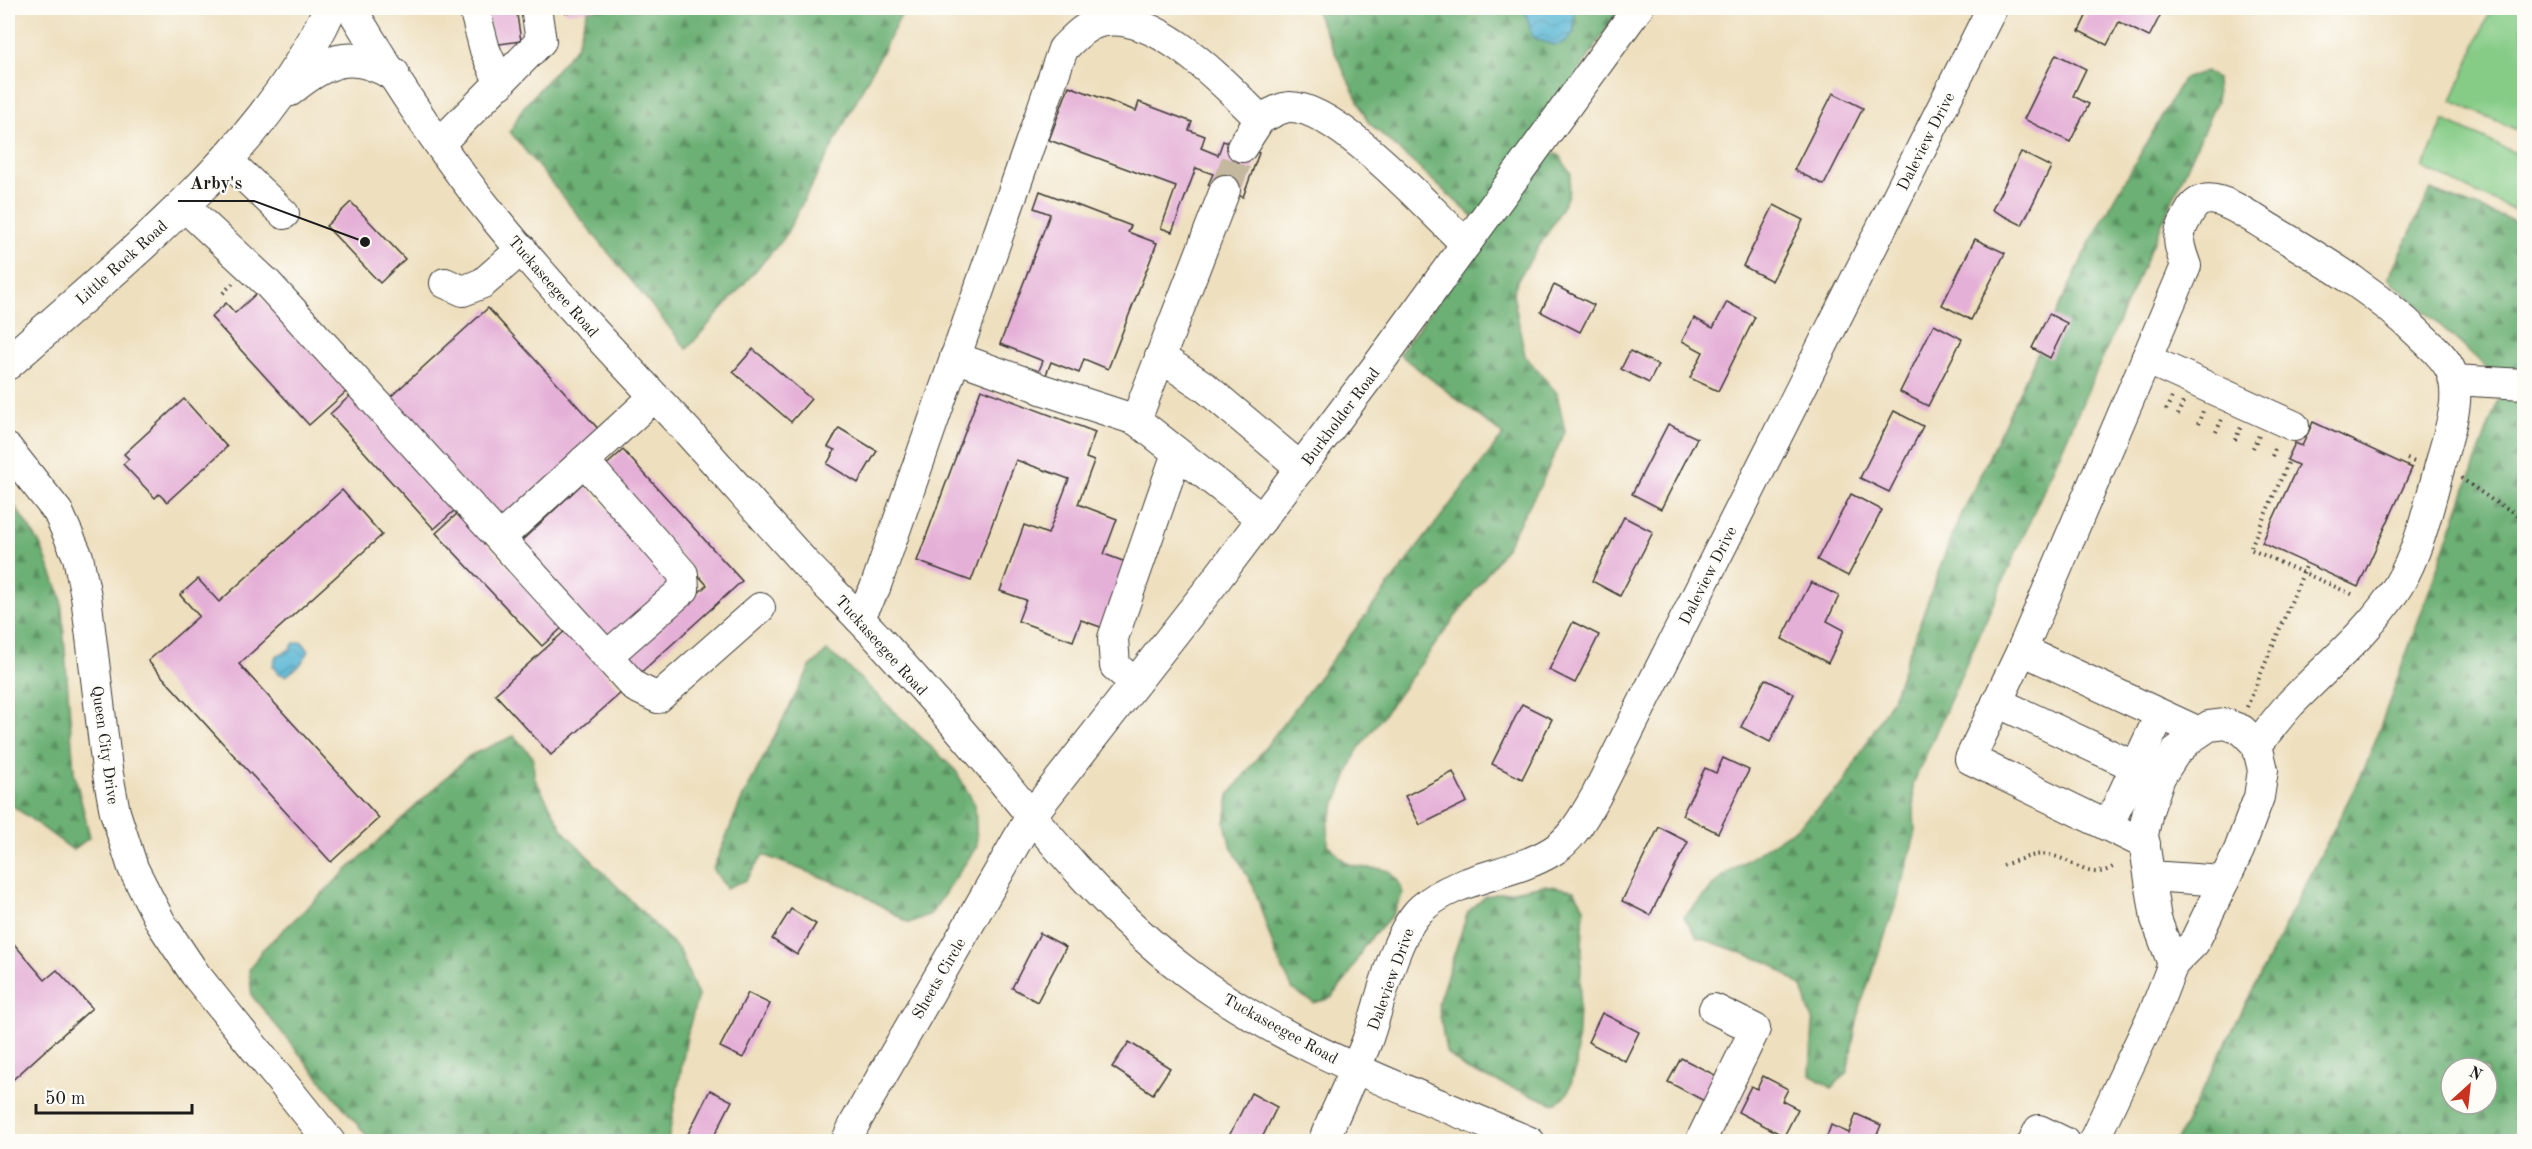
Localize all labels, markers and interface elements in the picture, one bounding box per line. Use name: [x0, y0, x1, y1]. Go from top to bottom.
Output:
street label: Daleview Drive: [1895, 90, 1958, 193]
callout: Arby's: [178, 165, 254, 201]
text: Arby's: [190, 175, 242, 193]
street label: Little Rock Road: [73, 218, 171, 309]
street label: Tuckaseegee Road: [504, 234, 601, 341]
street label: Burkholder Road: [1300, 365, 1383, 469]
street label: Daleview Drive: [1677, 524, 1740, 627]
street label: Tuckaseegee Road: [832, 593, 929, 699]
street label: Queen City Drive: [88, 685, 120, 806]
street label: Daleview Drive: [1366, 926, 1418, 1033]
street label: Sheets Circle: [910, 936, 969, 1022]
street label: Tuckaseegee Road: [1220, 992, 1340, 1068]
north arrow: [2439, 1056, 2499, 1116]
text: N: [2466, 1065, 2485, 1085]
scale bar: [36, 1077, 192, 1115]
text: 50 m: [45, 1090, 85, 1108]

